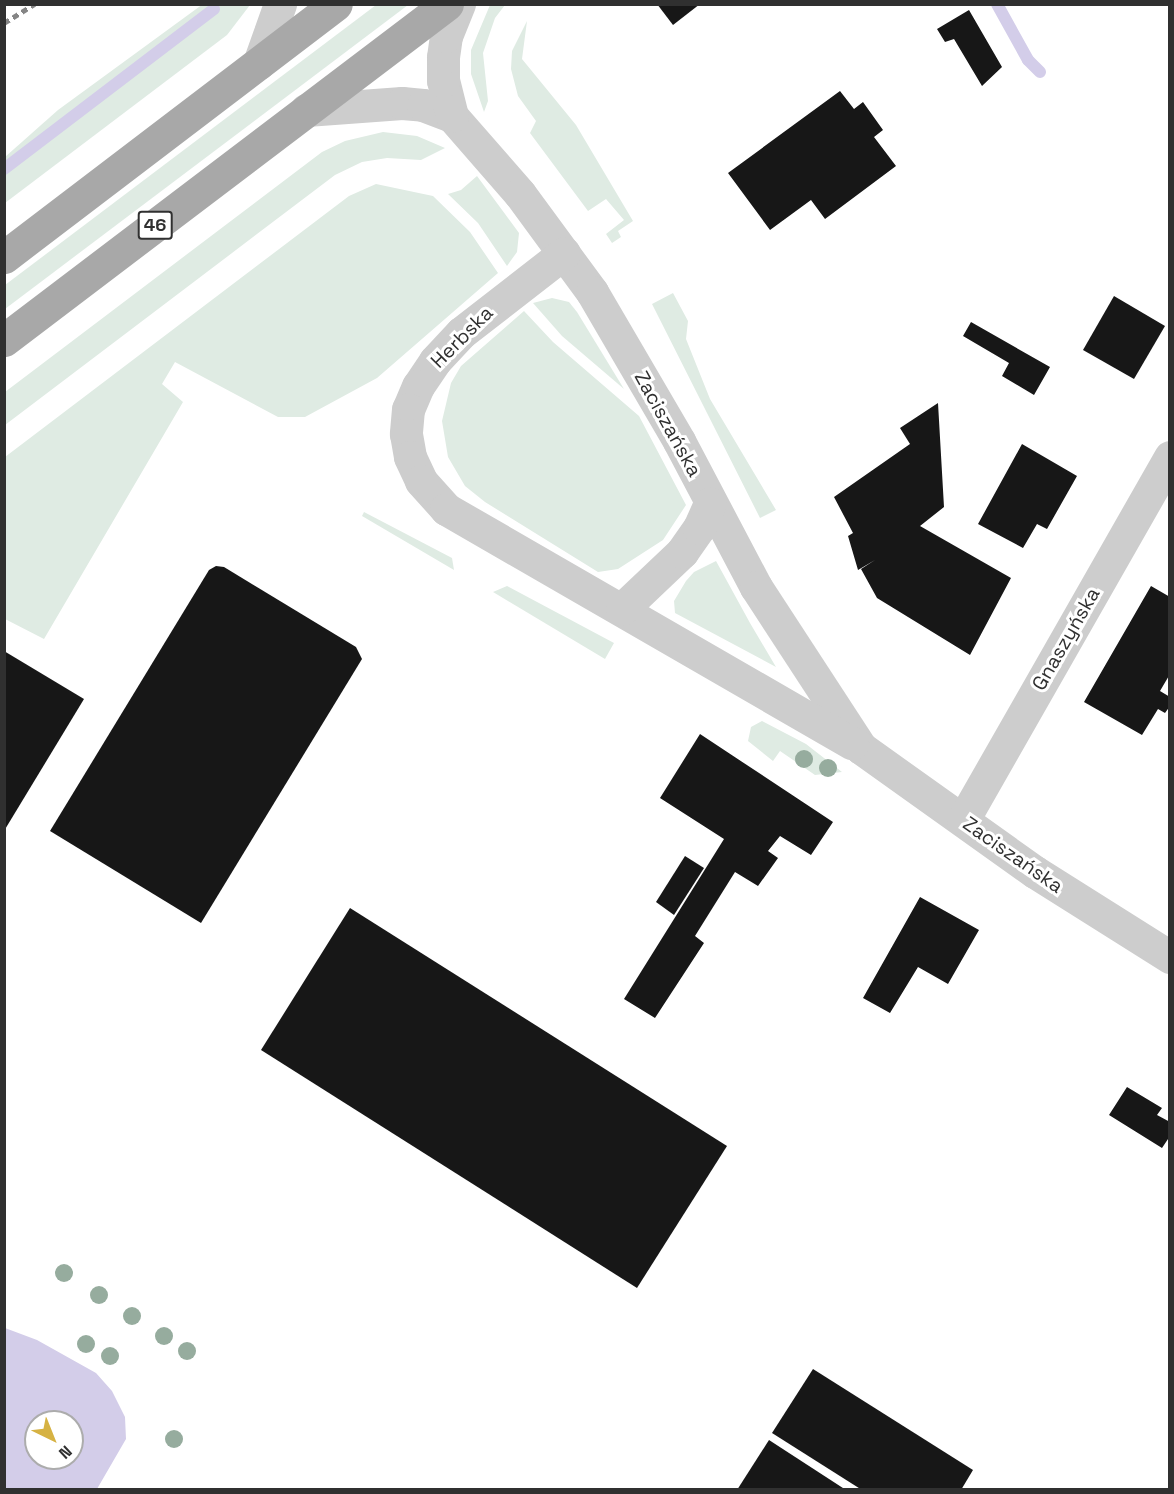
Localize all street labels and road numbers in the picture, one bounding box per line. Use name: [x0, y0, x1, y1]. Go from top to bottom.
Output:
road number: 46: [137, 210, 173, 240]
street label: Herbska: [426, 301, 498, 373]
street label: Zaciszańska: [629, 367, 707, 481]
street label: Gnaszyńska: [1027, 583, 1105, 695]
street label: Zaciszańska: [958, 812, 1068, 898]

